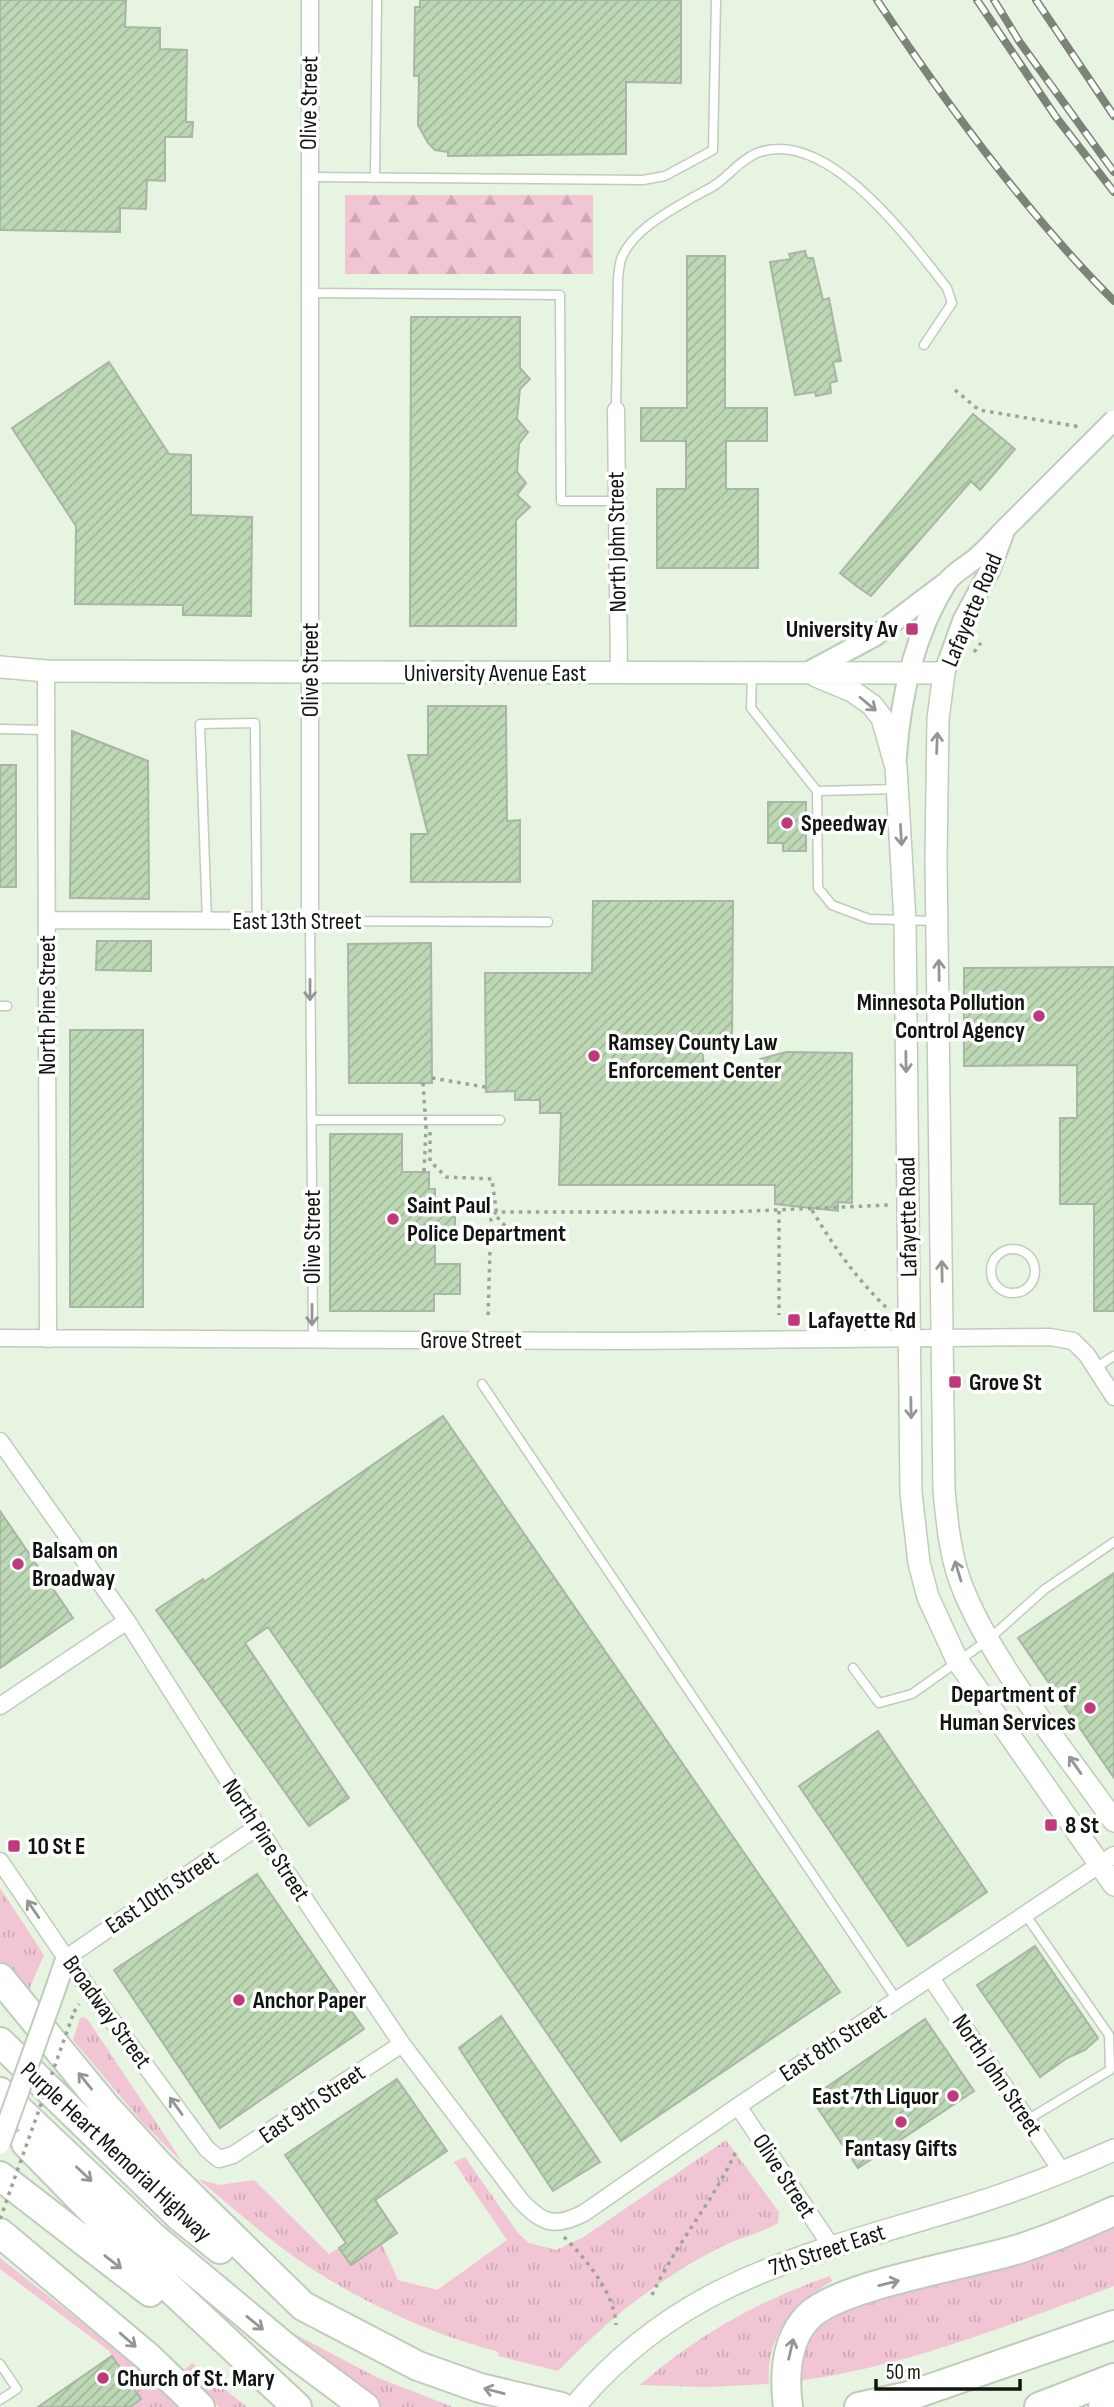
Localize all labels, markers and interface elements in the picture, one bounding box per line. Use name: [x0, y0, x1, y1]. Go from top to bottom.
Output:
street label: Olive Street: [294, 56, 324, 150]
street label: North John Street: [601, 471, 633, 613]
street label: Lafayette Road: [935, 549, 1009, 671]
place label: University Av: [786, 615, 898, 644]
marker: University Av: [904, 621, 920, 637]
street label: Olive Street: [296, 623, 325, 717]
street label: University Avenue East: [404, 659, 586, 688]
one-way arrow: [858, 696, 876, 712]
one-way arrow: [930, 731, 944, 754]
place label: Speedway: [801, 809, 887, 838]
marker: Speedway: [779, 815, 795, 831]
one-way arrow: [894, 823, 907, 846]
street label: East 13th Street: [232, 907, 362, 936]
street label: North Pine Street: [33, 935, 62, 1075]
one-way arrow: [932, 959, 946, 982]
one-way arrow: [303, 978, 317, 1001]
place label: Minnesota Pollution Control Agency: [857, 988, 1025, 1045]
marker: Minnesota Pollution Control Agency: [1031, 1008, 1047, 1024]
place label: Ramsey County Law Enforcement Center: [608, 1028, 782, 1085]
marker: Ramsey County Law Enforcement Center: [586, 1048, 602, 1064]
one-way arrow: [899, 1050, 913, 1073]
street label: Lafayette Road: [892, 1157, 924, 1277]
street label: Olive Street: [298, 1190, 327, 1284]
place label: Saint Paul Police Department: [407, 1191, 566, 1248]
marker: Saint Paul Police Department: [385, 1211, 401, 1227]
one-way arrow: [935, 1260, 949, 1283]
one-way arrow: [305, 1303, 319, 1326]
place label: Lafayette Rd: [808, 1306, 916, 1335]
marker: Lafayette Rd: [786, 1312, 802, 1328]
street label: Grove Street: [420, 1326, 522, 1355]
place label: Grove St: [969, 1368, 1042, 1397]
marker: Grove St: [947, 1374, 963, 1390]
one-way arrow: [904, 1396, 918, 1419]
place label: Balsam on Broadway: [32, 1536, 118, 1593]
marker: Balsam on Broadway: [10, 1556, 26, 1572]
one-way arrow: [950, 1561, 963, 1583]
place label: Department of Human Services: [939, 1680, 1077, 1737]
marker: Department of Human Services: [1082, 1700, 1098, 1716]
one-way arrow: [1068, 1756, 1082, 1775]
street label: North Pine Street: [216, 1773, 316, 1907]
place label: 8 St: [1065, 1811, 1099, 1840]
marker: 8 St: [1043, 1817, 1059, 1833]
place label: 10 St E: [28, 1832, 85, 1861]
marker: 10 St E: [6, 1838, 22, 1854]
street label: East 10th Street: [100, 1844, 224, 1940]
one-way arrow: [26, 1900, 40, 1919]
street label: Broadway Street: [56, 1950, 158, 2074]
place label: Anchor Paper: [252, 1986, 367, 2015]
marker: Anchor Paper: [231, 1992, 247, 2008]
street label: East 8th Street: [774, 1998, 892, 2088]
street label: North John Street: [946, 2009, 1048, 2141]
street label: Purple Heart Memorial Highway: [15, 2056, 217, 2248]
street label: East 9th Street: [254, 2058, 370, 2150]
one-way arrow: [77, 2073, 93, 2091]
place label: East 7th Liquor: [812, 2082, 940, 2111]
marker: East 7th Liquor: [945, 2088, 961, 2104]
one-way arrow: [169, 2097, 184, 2116]
marker: Fantasy Gifts: [893, 2114, 909, 2130]
street label: Olive Street: [746, 2128, 822, 2224]
place label: Fantasy Gifts: [845, 2134, 957, 2163]
one-way arrow: [75, 2165, 92, 2182]
street label: 7th Street East: [765, 2218, 889, 2282]
one-way arrow: [103, 2255, 121, 2270]
one-way arrow: [877, 2276, 900, 2289]
one-way arrow: [246, 2316, 264, 2331]
one-way arrow: [118, 2332, 136, 2347]
one-way arrow: [785, 2338, 798, 2361]
scale bar: [876, 2348, 1020, 2392]
text: 50 m: [886, 2360, 921, 2385]
place label: Church of St. Mary: [117, 2364, 275, 2393]
marker: Church of St. Mary: [95, 2370, 111, 2386]
one-way arrow: [484, 2384, 506, 2397]

